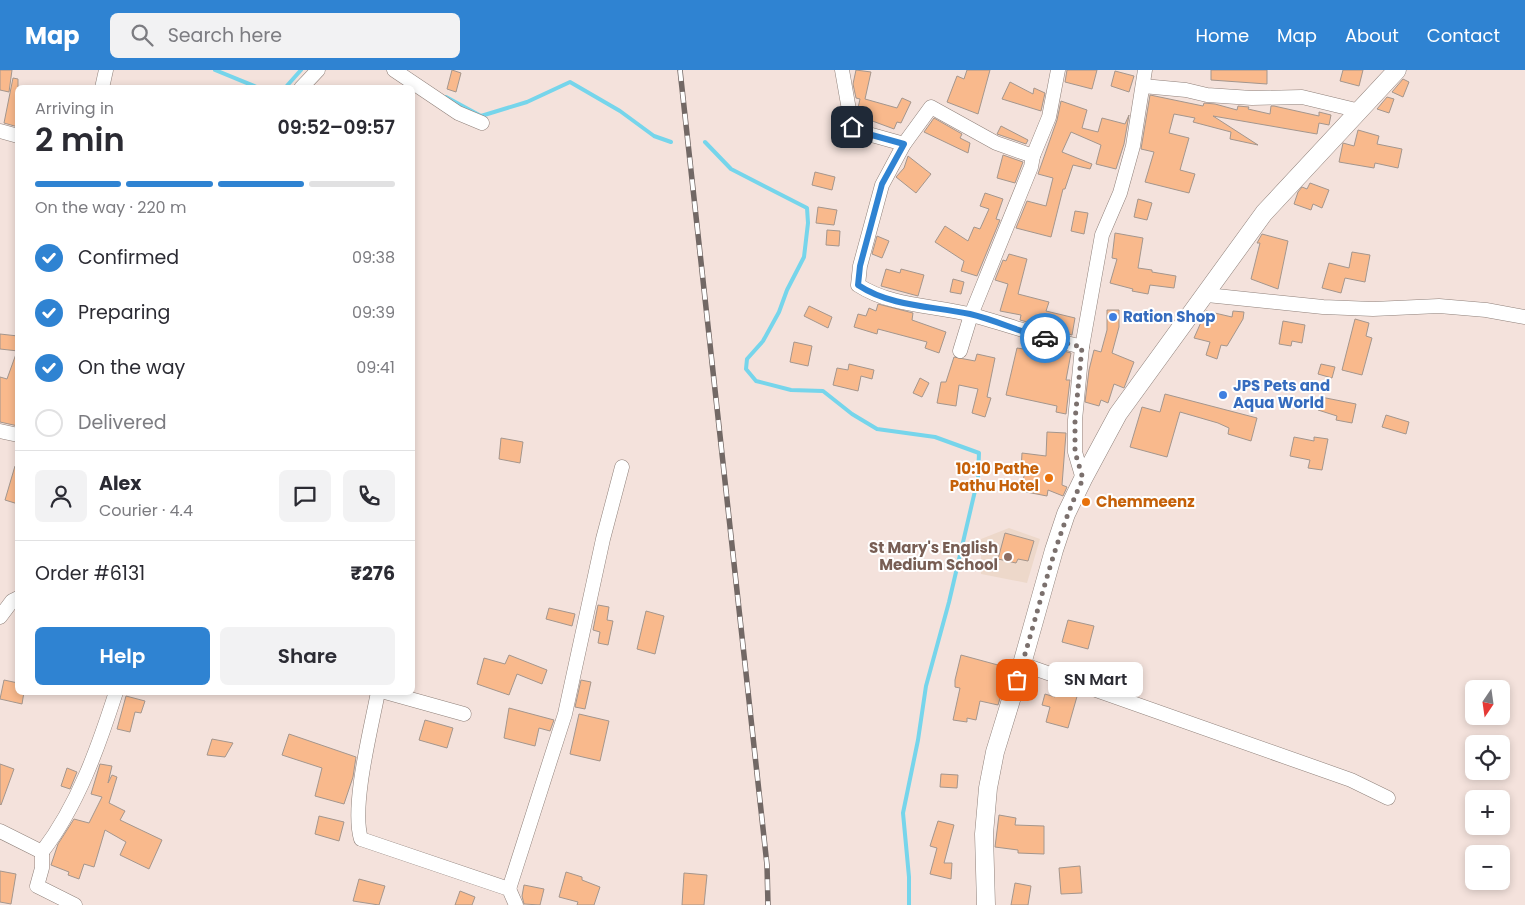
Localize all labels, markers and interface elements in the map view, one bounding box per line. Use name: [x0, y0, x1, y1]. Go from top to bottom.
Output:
search box: [110, 13, 460, 58]
text: Map: [25, 19, 80, 52]
icon: search: [128, 21, 156, 49]
text: Search here: [168, 22, 282, 49]
text: Home: [1195, 23, 1249, 48]
text: Map: [1277, 23, 1317, 48]
text: About: [1345, 23, 1399, 48]
text: Contact: [1427, 23, 1500, 48]
text: Arriving in: [35, 97, 114, 120]
pin: [831, 106, 873, 148]
icon: home: [838, 113, 866, 141]
text: 09:52–09:57: [278, 114, 395, 141]
text: 2 min: [35, 117, 125, 162]
text: On the way · 220 m: [35, 196, 186, 219]
icon: check: [35, 244, 63, 272]
text: Confirmed: [78, 244, 179, 271]
text: 09:38: [352, 246, 395, 269]
icon: check: [35, 299, 63, 327]
text: Preparing: [78, 299, 170, 326]
text: 09:39: [352, 301, 395, 324]
place label: Ration Shop: [1123, 306, 1215, 327]
marker: Ration Shop: [1107, 311, 1119, 323]
courier: [1020, 313, 1070, 363]
icon: car: [1031, 324, 1059, 352]
icon: check: [35, 354, 63, 382]
text: On the way: [78, 354, 185, 381]
text: 09:41: [356, 356, 395, 379]
place label: JPS Pets and Aqua World: [1233, 375, 1330, 413]
marker: JPS Pets and Aqua World: [1217, 389, 1229, 401]
text: Delivered: [78, 409, 167, 436]
place label: 10:10 Pathe Pathu Hotel: [950, 458, 1039, 496]
button: person: [35, 470, 87, 522]
text: Alex: [99, 470, 141, 497]
button: chat: [279, 470, 331, 522]
button: phone: [343, 470, 395, 522]
marker: 10:10 Pathe Pathu Hotel: [1043, 472, 1055, 484]
place label: Chemmeenz: [1096, 491, 1195, 512]
marker: Chemmeenz: [1080, 496, 1092, 508]
text: Courier · 4.4: [99, 499, 193, 522]
place label: St Mary's English Medium School: [869, 537, 998, 575]
marker: St Mary's English Medium School: [1002, 551, 1014, 563]
text: Order #6131: [35, 560, 145, 587]
text: ₹276: [351, 560, 395, 587]
button: Help: [35, 627, 210, 685]
button: Share: [220, 627, 395, 685]
pin: [996, 659, 1038, 701]
callout: SN Mart: [1047, 662, 1142, 698]
icon: bag: [1003, 666, 1031, 694]
text: SN Mart: [1064, 668, 1127, 691]
north arrow: [1465, 680, 1510, 725]
map controls: [1465, 680, 1510, 890]
button: locate: [1465, 735, 1510, 780]
button: +: [1465, 790, 1510, 835]
button: −: [1465, 845, 1510, 890]

